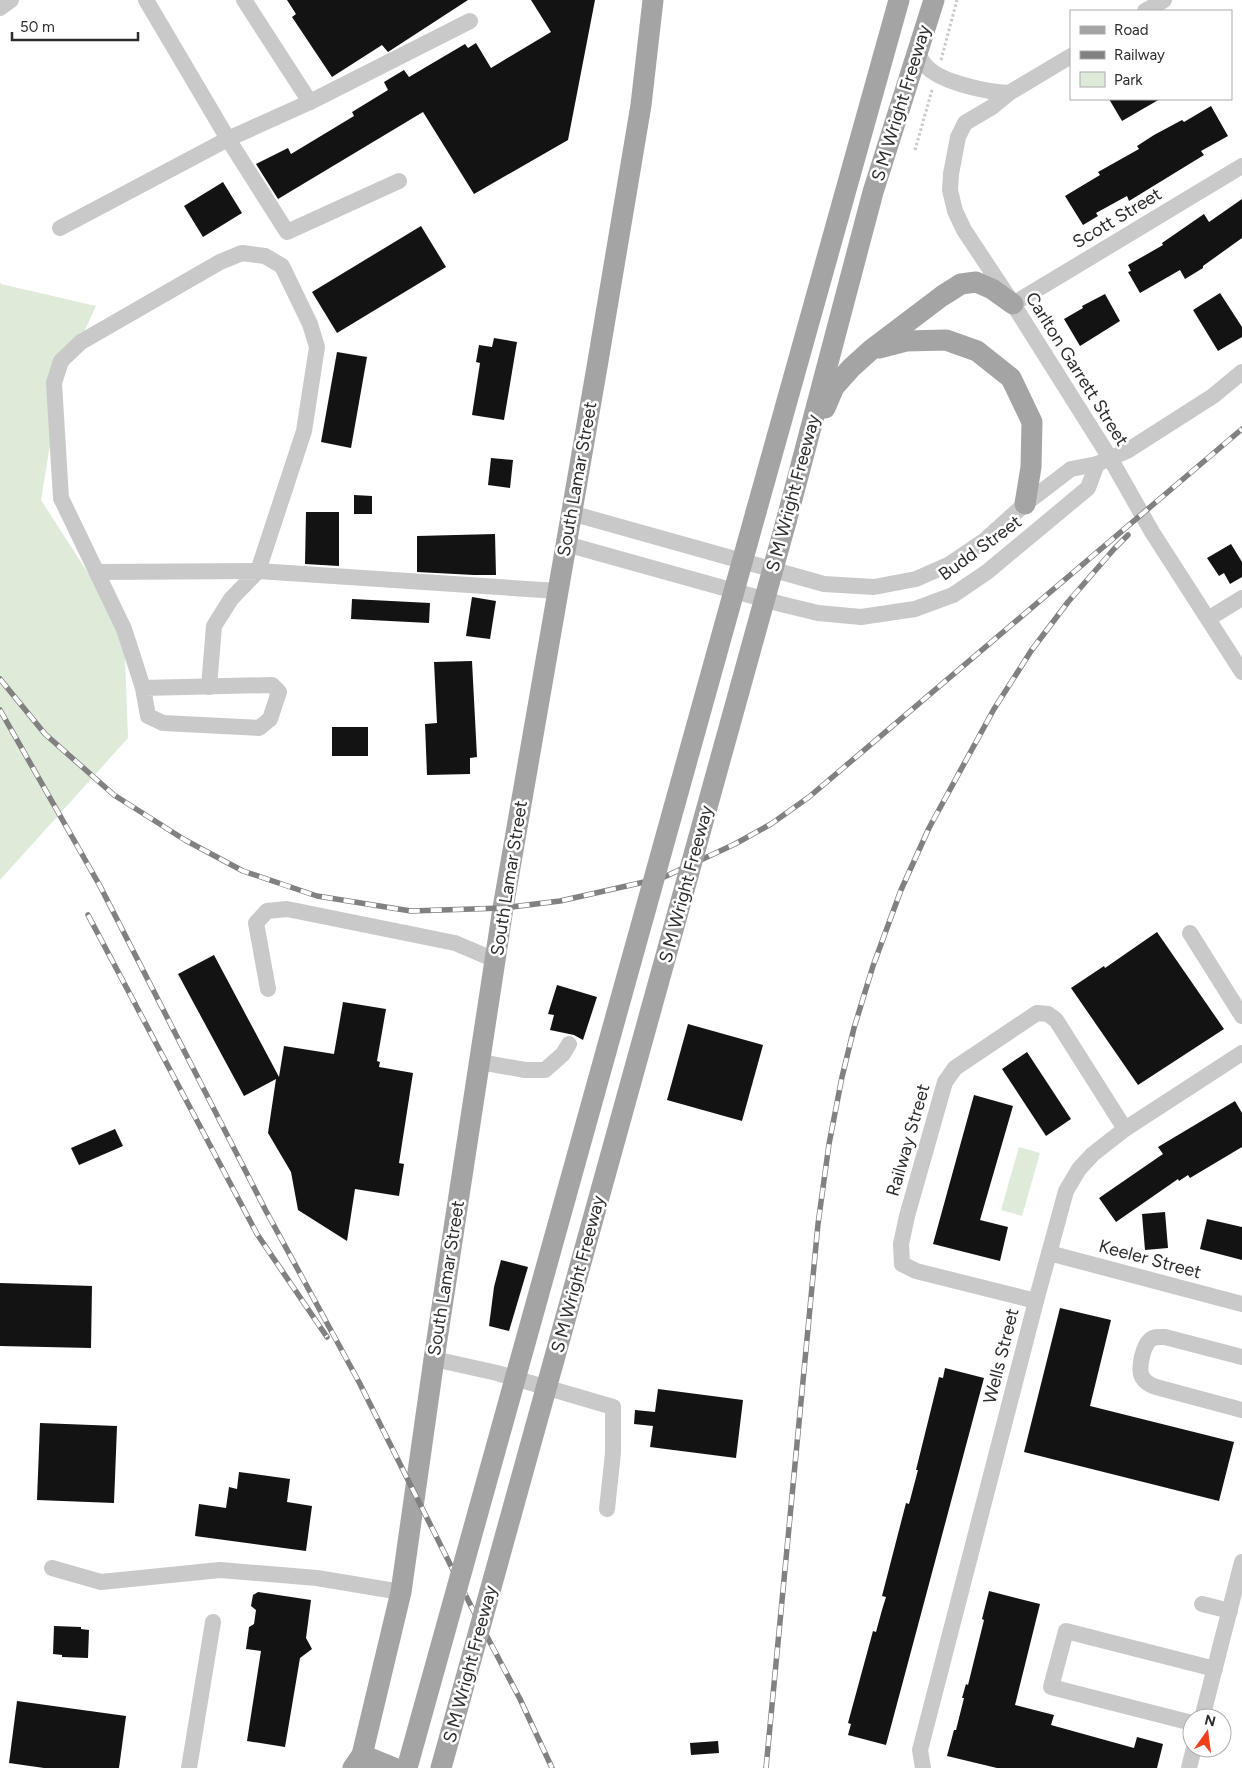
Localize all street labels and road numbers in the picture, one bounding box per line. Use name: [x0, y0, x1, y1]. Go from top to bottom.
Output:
street label: S M Wright Freeway: [867, 22, 935, 184]
street label: Scott Street: [1069, 183, 1166, 253]
street label: Carlton Garrett Street: [1021, 288, 1133, 450]
street label: South Lamar Street: [553, 400, 601, 558]
street label: S M Wright Freeway: [761, 411, 825, 574]
street label: Budd Street: [934, 510, 1026, 585]
street label: South Lamar Street: [486, 799, 532, 957]
street label: S M Wright Freeway: [654, 802, 718, 965]
street label: Railway Street: [881, 1081, 935, 1199]
street label: S M Wright Freeway: [546, 1192, 610, 1355]
street label: South Lamar Street: [423, 1199, 469, 1357]
street label: Keeler Street: [1096, 1235, 1204, 1283]
street label: Wells Street: [979, 1306, 1024, 1406]
street label: S M Wright Freeway: [438, 1582, 502, 1745]

